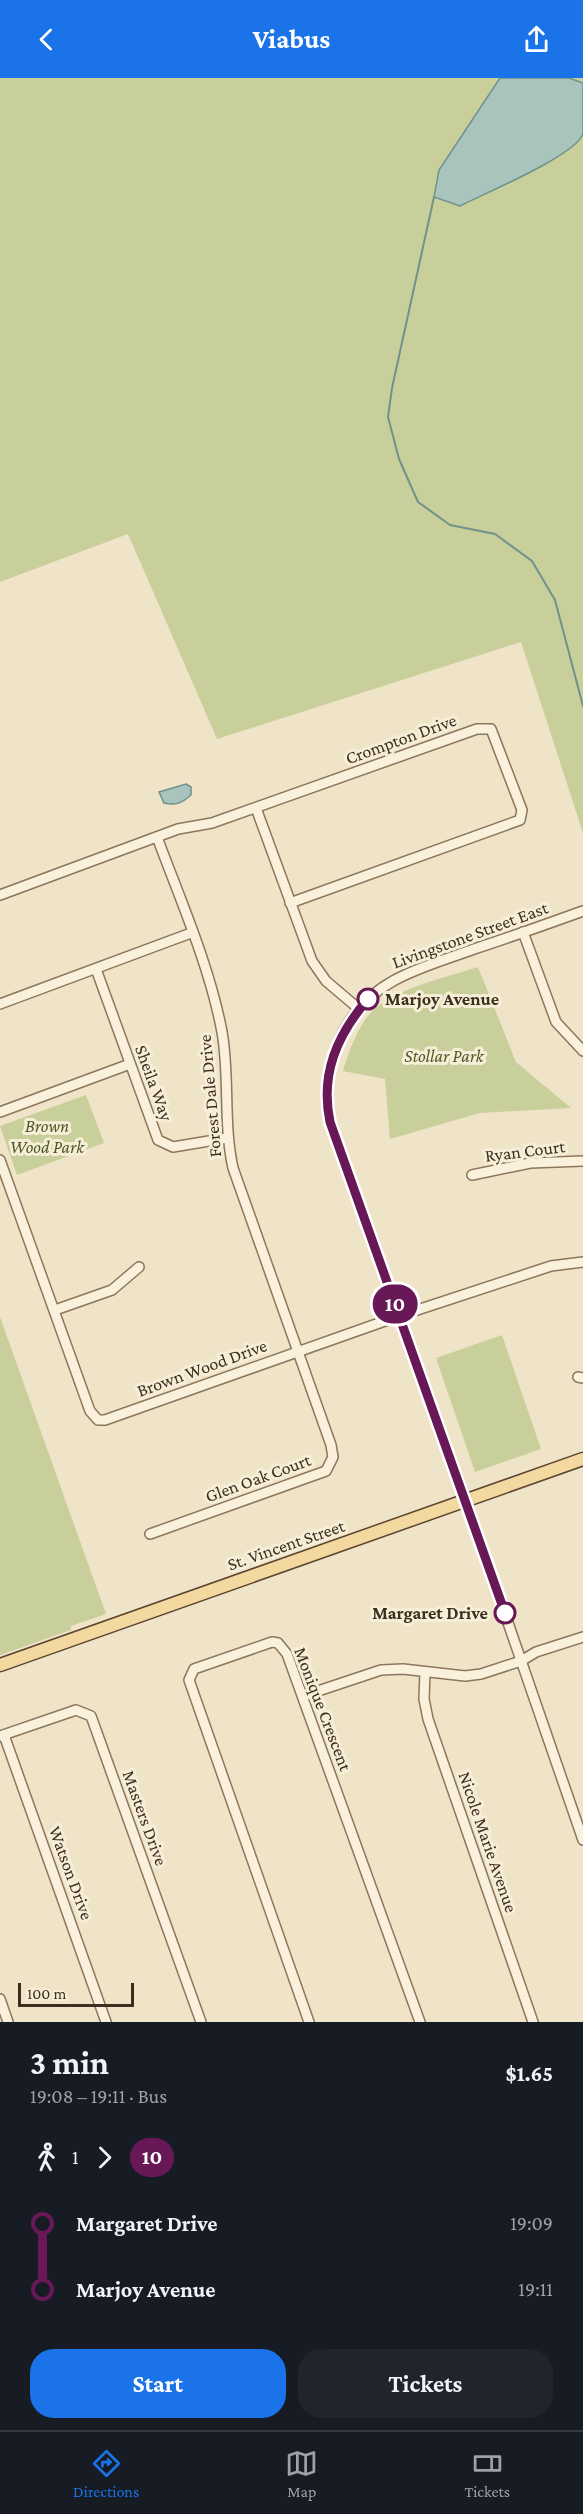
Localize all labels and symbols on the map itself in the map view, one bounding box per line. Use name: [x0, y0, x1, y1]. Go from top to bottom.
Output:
street label: Crompton Drive: [343, 710, 459, 768]
street label: Livingstone Street East: [389, 897, 552, 973]
marker: Marjoy Avenue: [357, 988, 379, 1010]
place label: Marjoy Avenue: [385, 989, 499, 1010]
street label: Forest Dale Drive: [195, 1034, 225, 1158]
street label: Sheila Way: [131, 1042, 177, 1124]
park label: Stollar Park: [404, 1046, 485, 1066]
park label: Brown Wood Park: [10, 1116, 85, 1157]
street label: Ryan Court: [484, 1136, 567, 1166]
line badge: 10: [368, 1284, 422, 1324]
street label: Brown Wood Drive: [134, 1335, 270, 1401]
street label: Glen Oak Court: [203, 1449, 314, 1506]
street label: St. Vincent Street: [225, 1515, 348, 1574]
marker: Margaret Drive: [494, 1602, 516, 1624]
place label: Margaret Drive: [372, 1603, 488, 1623]
street label: Monique Crescent: [290, 1644, 356, 1775]
street label: Masters Drive: [119, 1768, 172, 1868]
street label: Nicole Marie Avenue: [455, 1769, 522, 1915]
street label: Watson Drive: [45, 1824, 97, 1923]
scale bar: [18, 1980, 134, 2008]

